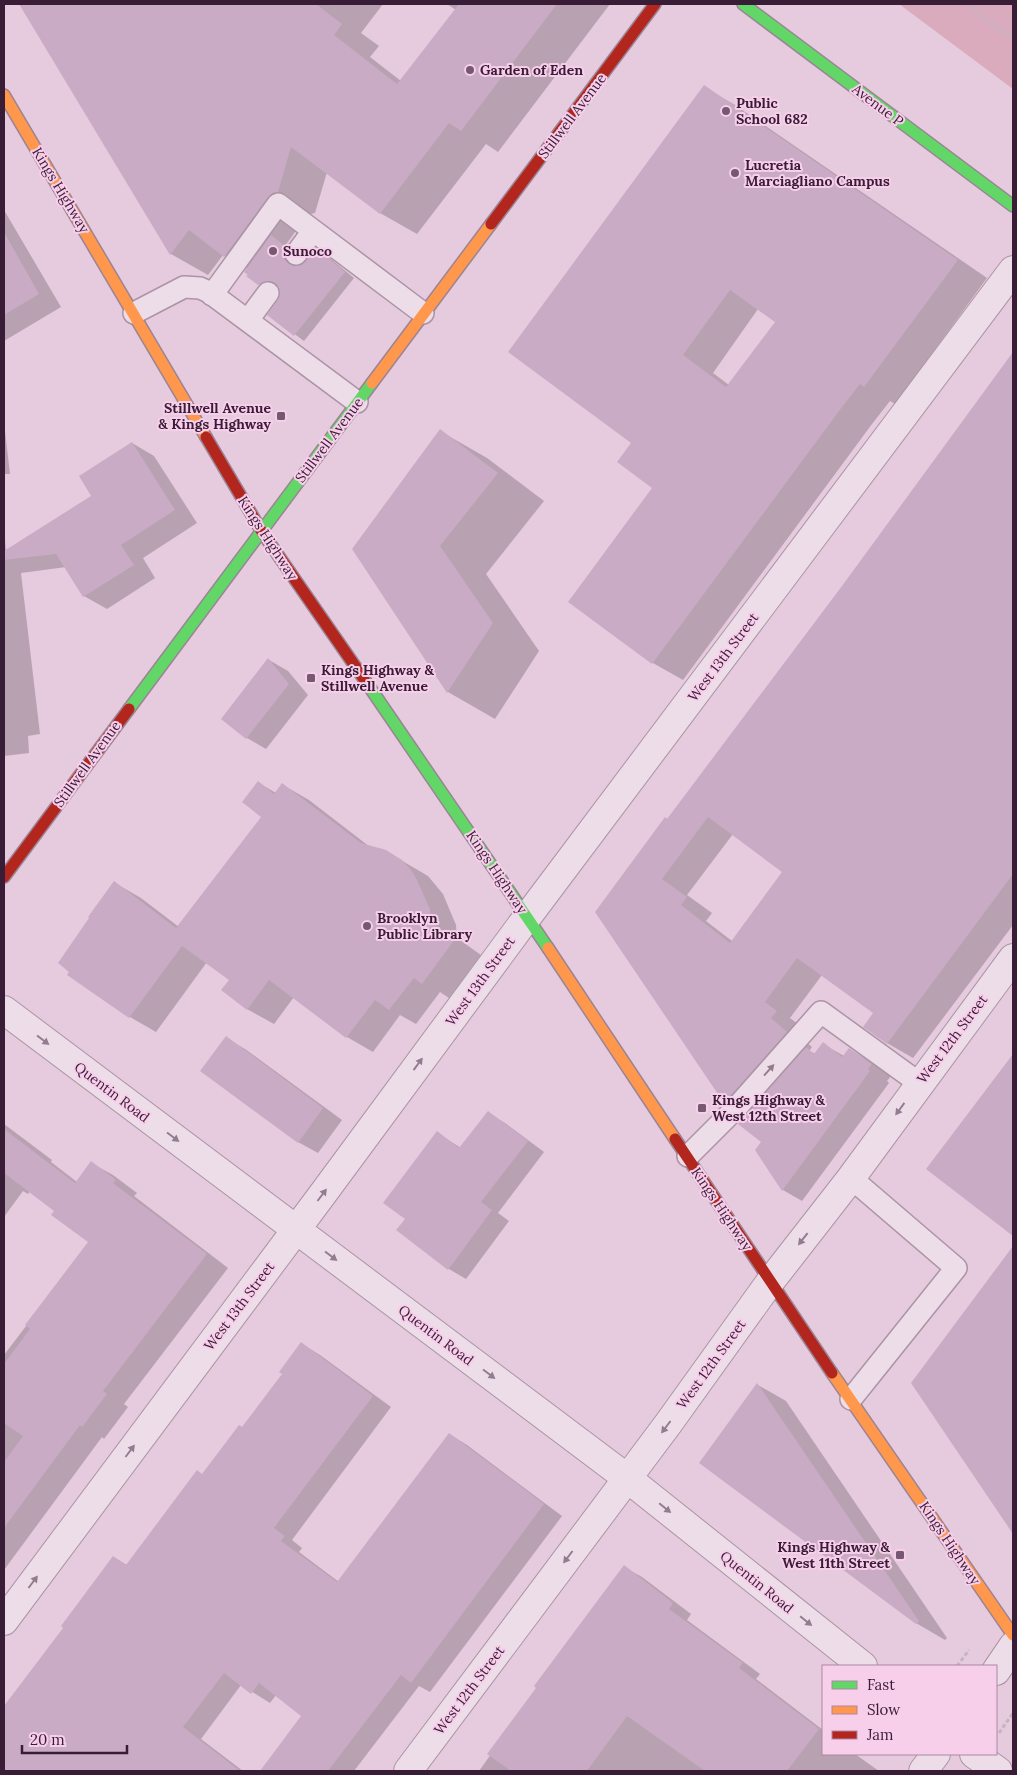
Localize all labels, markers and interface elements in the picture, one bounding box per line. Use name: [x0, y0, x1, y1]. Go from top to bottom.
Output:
place label: Garden of Eden: [480, 61, 583, 79]
marker: Garden of Eden: [464, 64, 476, 76]
street label: Stillwell Avenue: [534, 69, 610, 162]
street label: Avenue P: [848, 79, 908, 130]
place label: Public School 682: [736, 94, 808, 128]
marker: Public School 682: [720, 105, 732, 117]
street label: Kings Highway: [28, 144, 94, 237]
place label: Lucretia Marciagliano Campus: [745, 156, 890, 190]
marker: Lucretia Marciagliano Campus: [729, 167, 741, 179]
place label: Sunoco: [283, 242, 332, 260]
marker: Sunoco: [267, 245, 279, 257]
street label: Stillwell Avenue: [291, 393, 367, 486]
place label: Stillwell Avenue & Kings Highway: [158, 399, 271, 433]
marker: Stillwell Avenue & Kings Highway: [275, 410, 287, 422]
street label: Kings Highway: [234, 493, 302, 584]
street label: West 13th Street: [684, 609, 763, 705]
place label: Kings Highway & Stillwell Avenue: [321, 661, 434, 695]
marker: Kings Highway & Stillwell Avenue: [305, 672, 317, 684]
street label: Stillwell Avenue: [50, 717, 125, 811]
street label: Kings Highway: [463, 827, 532, 918]
place label: Brooklyn Public Library: [377, 909, 472, 943]
marker: Brooklyn Public Library: [361, 920, 373, 932]
street label: West 13th Street: [441, 932, 519, 1029]
street label: West 12th Street: [913, 991, 992, 1087]
one-way arrow: [36, 1034, 49, 1045]
street label: Quentin Road: [71, 1058, 153, 1126]
one-way arrow: [413, 1058, 424, 1071]
one-way arrow: [764, 1064, 775, 1077]
place label: Kings Highway & West 12th Street: [712, 1091, 825, 1125]
marker: Kings Highway & West 12th Street: [696, 1102, 708, 1114]
one-way arrow: [895, 1102, 906, 1115]
one-way arrow: [166, 1132, 180, 1142]
street label: Kings Highway: [688, 1164, 757, 1255]
one-way arrow: [317, 1188, 327, 1202]
one-way arrow: [797, 1232, 808, 1245]
one-way arrow: [324, 1251, 338, 1261]
street label: West 13th Street: [200, 1258, 279, 1354]
street label: Quentin Road: [395, 1301, 477, 1369]
street label: West 12th Street: [672, 1315, 750, 1412]
one-way arrow: [482, 1369, 495, 1380]
one-way arrow: [661, 1420, 671, 1434]
one-way arrow: [125, 1444, 135, 1458]
street label: Kings Highway: [916, 1498, 985, 1589]
one-way arrow: [659, 1503, 672, 1514]
place label: Kings Highway & West 11th Street: [777, 1538, 891, 1572]
street label: Quentin Road: [717, 1547, 797, 1617]
marker: Kings Highway & West 11th Street: [894, 1549, 906, 1561]
one-way arrow: [563, 1550, 574, 1563]
one-way arrow: [28, 1575, 38, 1589]
one-way arrow: [799, 1615, 812, 1626]
street label: West 12th Street: [430, 1642, 509, 1738]
legend: [822, 1665, 997, 1755]
text: Fast: [867, 1675, 895, 1694]
text: Slow: [867, 1700, 900, 1719]
scale bar: [22, 1722, 128, 1754]
text: Jam: [866, 1725, 894, 1744]
text: 20 m: [30, 1730, 65, 1749]

